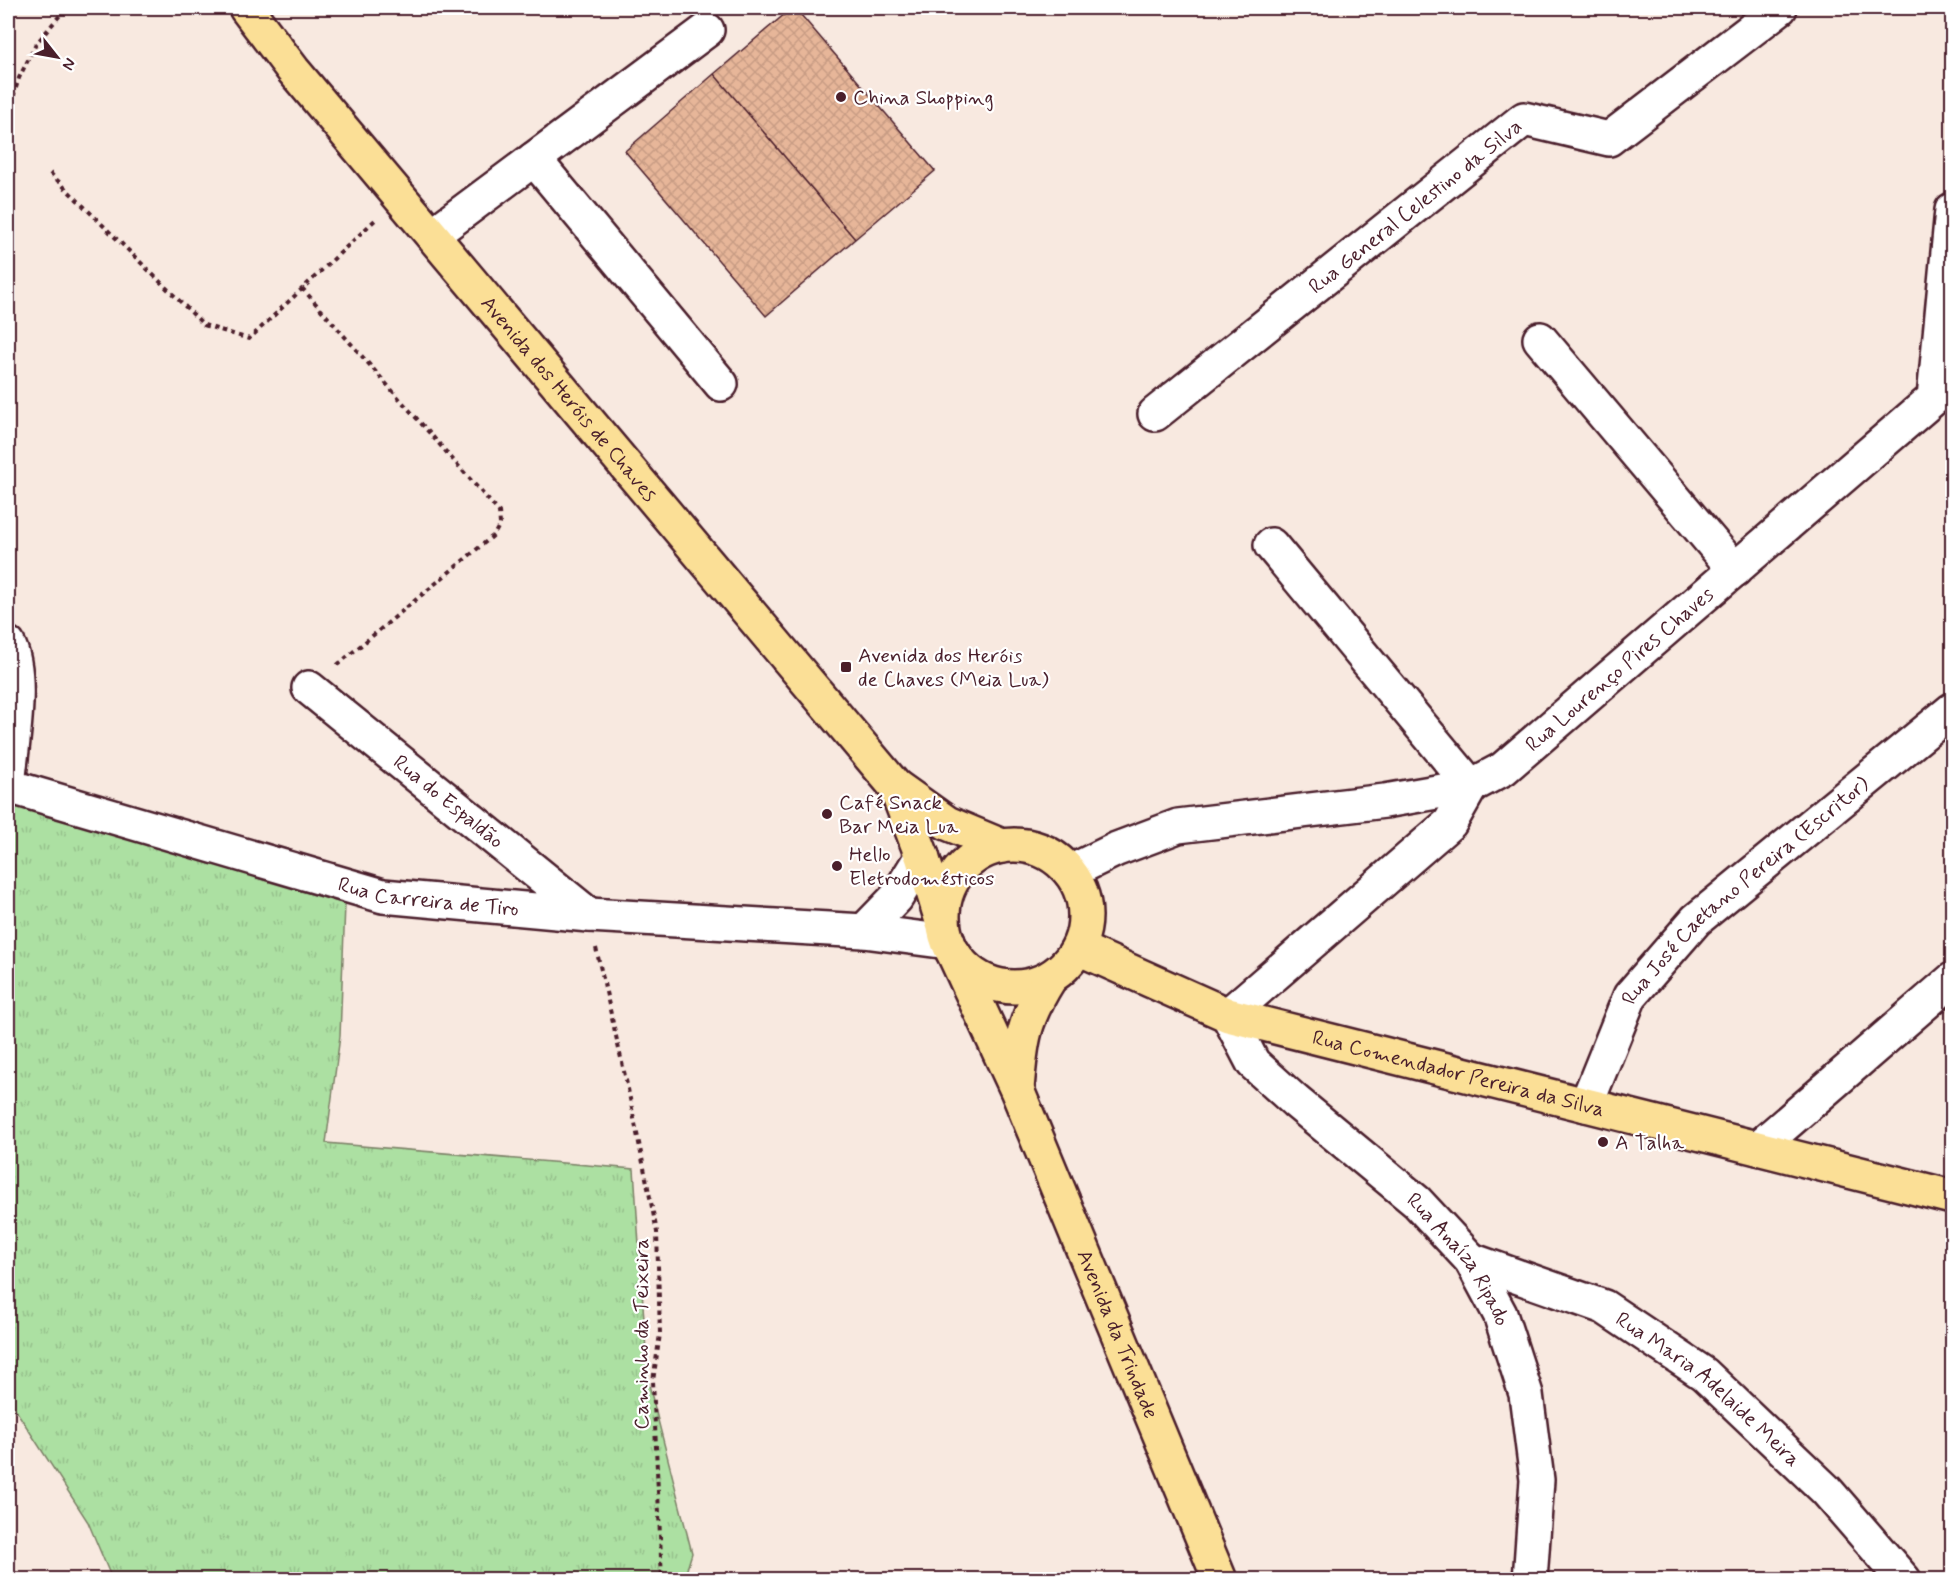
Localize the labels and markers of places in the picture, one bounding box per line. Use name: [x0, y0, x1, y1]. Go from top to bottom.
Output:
place label: China Shopping: [853, 84, 994, 112]
marker: China Shopping: [834, 90, 848, 104]
place label: Avenida dos Heróis de Chaves (Meia Lua): [858, 642, 1049, 694]
marker: Avenida dos Heróis de Chaves (Meia Lua): [839, 660, 853, 674]
place label: Café Snack Bar Meia Lua: [839, 789, 959, 841]
marker: Café Snack Bar Meia Lua: [820, 807, 834, 821]
place label: Hello Eletrodomésticos: [849, 841, 994, 893]
marker: Hello Eletrodomésticos: [830, 859, 844, 873]
place label: A Talha: [1615, 1129, 1684, 1157]
marker: A Talha: [1596, 1135, 1610, 1149]

